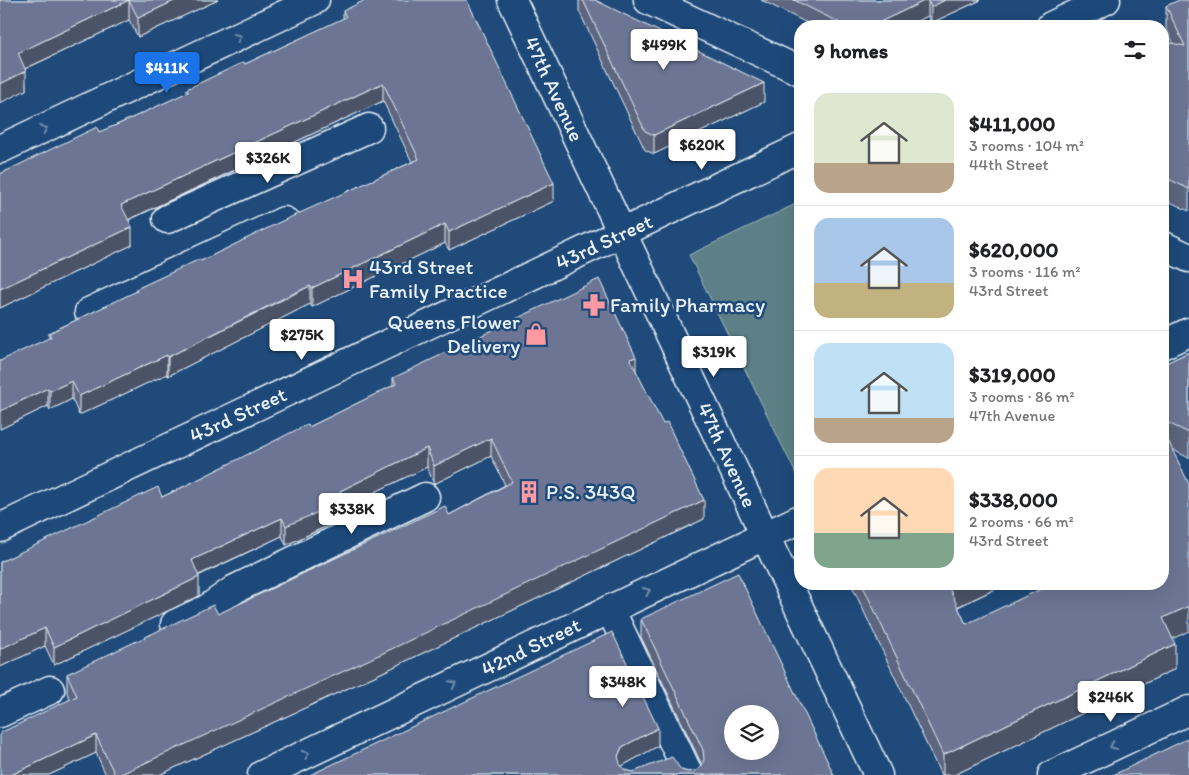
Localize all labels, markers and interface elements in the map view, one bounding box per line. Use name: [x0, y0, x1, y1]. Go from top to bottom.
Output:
pin: $499K: [629, 28, 699, 71]
one-way arrow: [233, 32, 242, 43]
street label: 47th Avenue: [519, 32, 590, 145]
text: $499K: [642, 35, 686, 54]
icon: filters: [1121, 36, 1149, 64]
text: 9 homes: [814, 38, 888, 63]
pin: $411K: [132, 52, 202, 94]
text: $411K: [146, 58, 188, 77]
text: $411,000: [969, 111, 1056, 136]
icon: home: [854, 113, 914, 173]
one-way arrow: [39, 124, 48, 135]
pin: $620K: [667, 128, 737, 171]
text: $620K: [679, 135, 725, 154]
text: 3 rooms · 104 m²: [969, 136, 1084, 155]
pin: $326K: [233, 142, 303, 184]
text: $326K: [246, 148, 290, 167]
text: 44th Street: [969, 155, 1049, 174]
street label: 43rd Street: [551, 208, 656, 275]
text: $620,000: [969, 237, 1059, 262]
icon: home: [854, 238, 914, 298]
place label: 43rd Street Family Practice: [369, 254, 508, 303]
text: 3 rooms · 116 m²: [969, 262, 1080, 281]
hospital icon: 43rd Street Family Practice: [340, 266, 366, 292]
text: 43rd Street: [969, 281, 1048, 300]
pharmacy icon: Family Pharmacy: [581, 292, 607, 318]
place label: Family Pharmacy: [610, 292, 765, 317]
place label: Queens Flower Delivery: [387, 309, 520, 358]
pin: $275K: [267, 318, 337, 361]
shop icon: Queens Flower Delivery: [523, 321, 549, 347]
text: $275K: [280, 325, 324, 344]
pin: $319K: [679, 336, 749, 378]
text: $319K: [693, 342, 735, 361]
text: $319,000: [969, 362, 1056, 387]
icon: home: [854, 363, 914, 423]
street label: 43rd Street: [185, 381, 290, 448]
text: 3 rooms · 86 m²: [969, 387, 1074, 406]
street label: 47th Avenue: [692, 398, 763, 511]
text: 47th Avenue: [969, 406, 1055, 425]
building icon: P.S. 343Q: [516, 479, 542, 505]
place label: P.S. 343Q: [546, 479, 636, 504]
text: $338,000: [969, 487, 1058, 512]
icon: home: [854, 488, 914, 548]
pin: $338K: [317, 492, 387, 535]
text: $338K: [330, 499, 374, 518]
text: 2 rooms · 66 m²: [969, 512, 1074, 531]
text: 43rd Street: [969, 531, 1048, 550]
one-way arrow: [642, 587, 651, 598]
street label: 42nd Street: [477, 612, 585, 681]
pin: $348K: [588, 666, 658, 708]
text: $348K: [600, 672, 646, 691]
one-way arrow: [448, 680, 457, 691]
pin: $246K: [1076, 680, 1146, 723]
text: $246K: [1089, 687, 1133, 706]
map controls: [724, 705, 779, 760]
button: layers: [724, 705, 779, 760]
one-way arrow: [1109, 740, 1118, 750]
one-way arrow: [301, 750, 310, 760]

